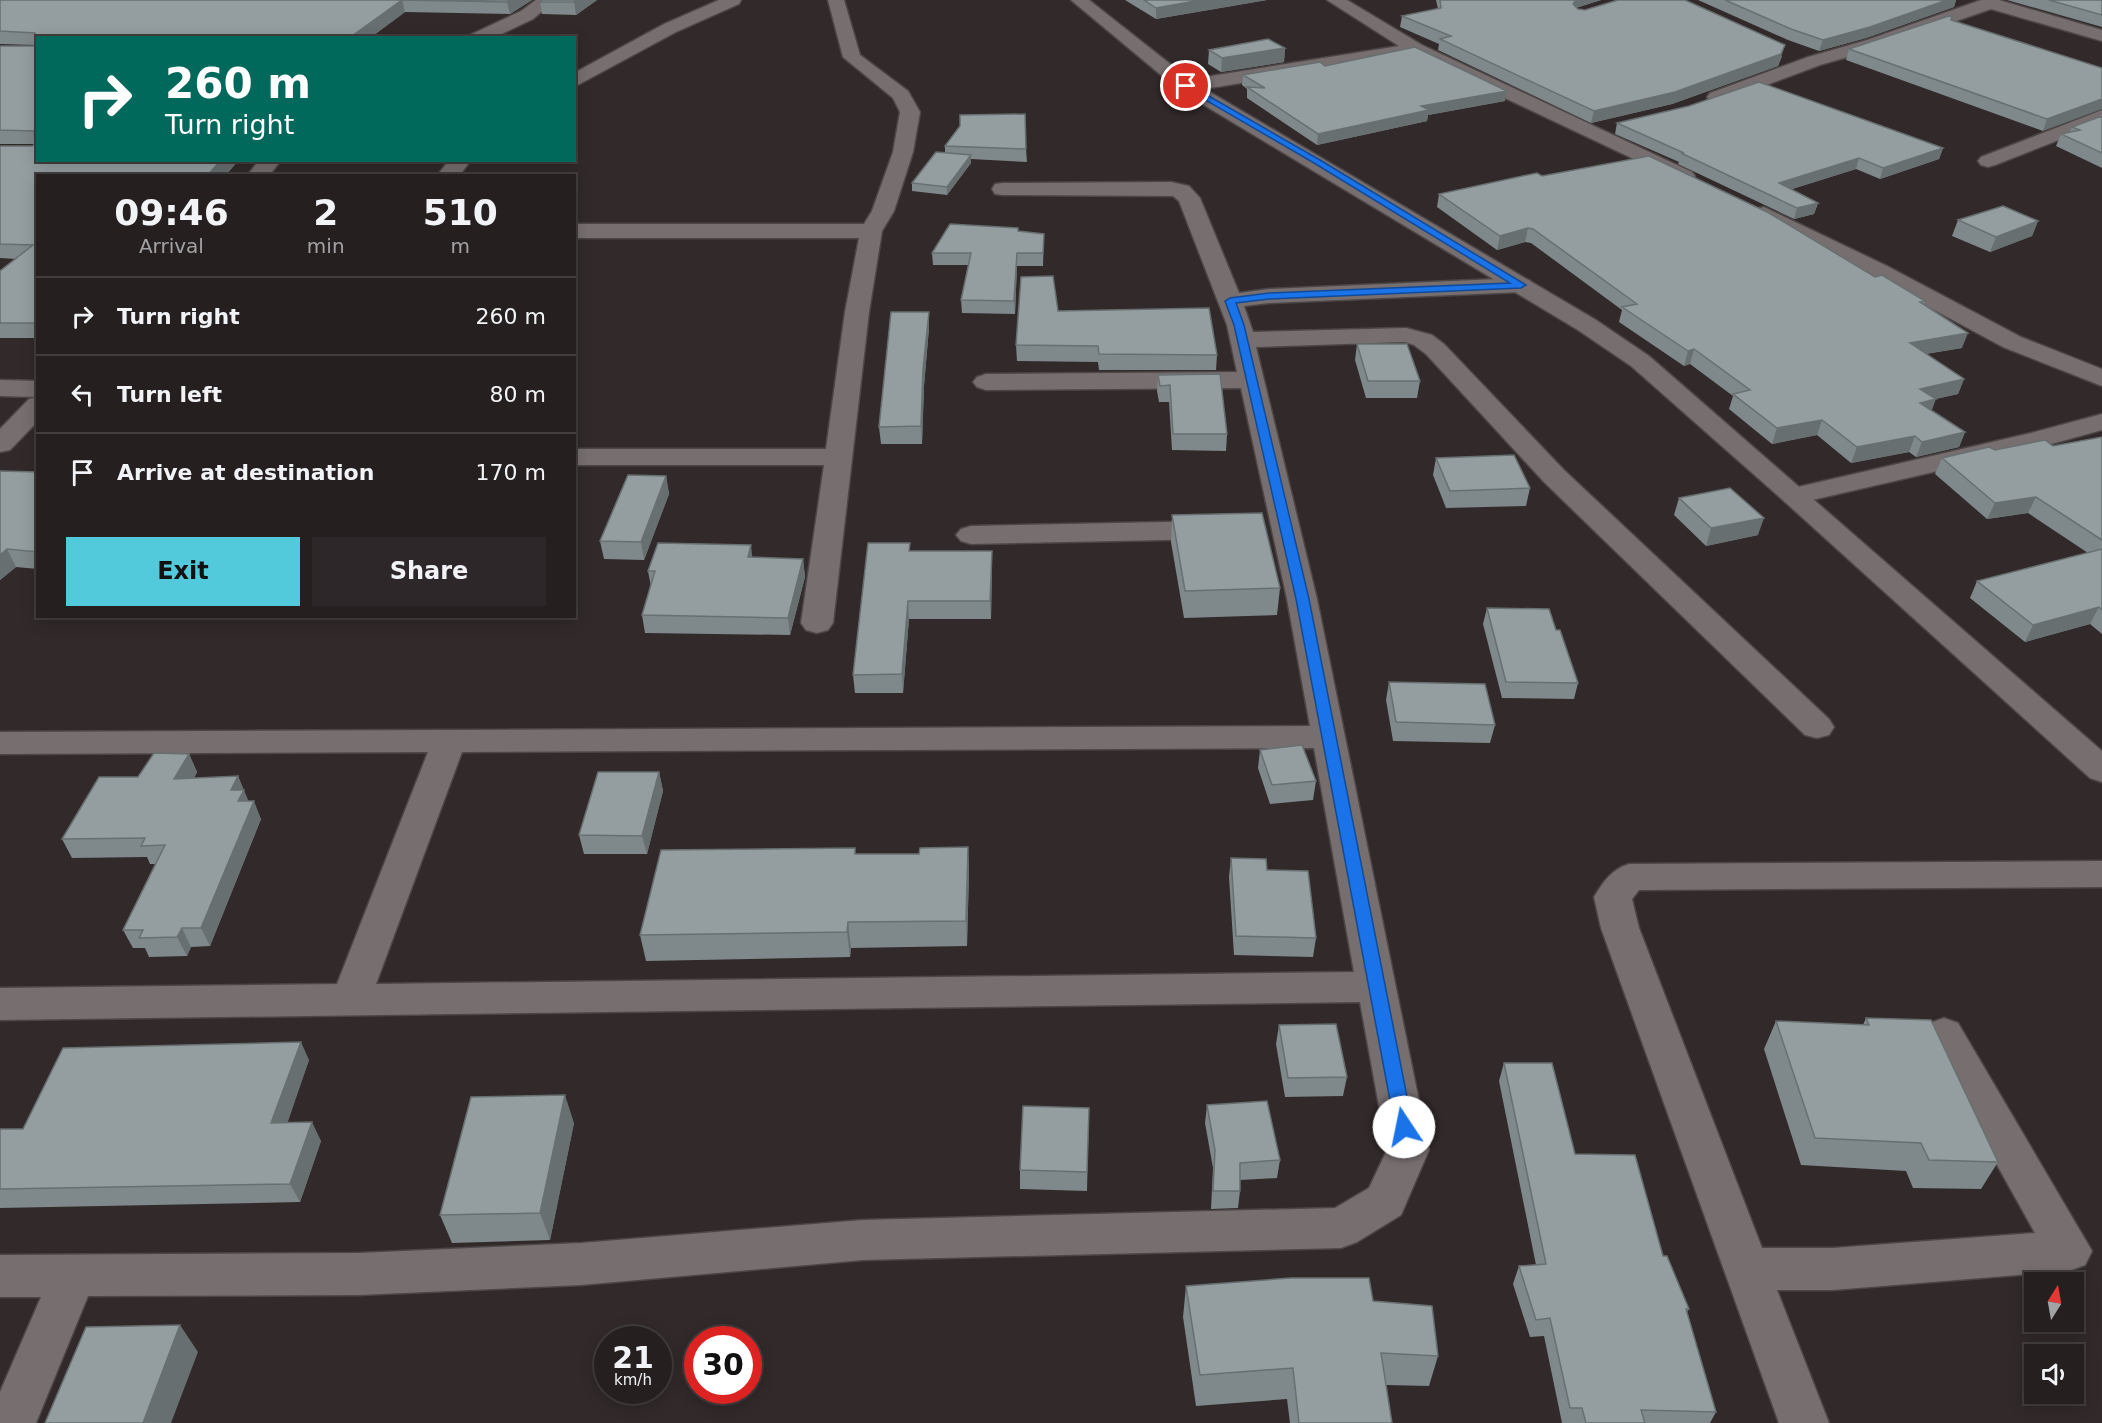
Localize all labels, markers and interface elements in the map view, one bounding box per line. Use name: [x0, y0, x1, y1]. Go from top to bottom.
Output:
text: 260 m: [165, 59, 311, 108]
icon: right: [66, 60, 144, 138]
pin: [1160, 60, 1211, 111]
icon: arrive: [1169, 69, 1202, 102]
text: Turn right: [165, 109, 294, 140]
text: 09:46: [114, 192, 229, 233]
text: 2: [313, 192, 338, 233]
text: 510: [423, 192, 498, 233]
text: Arrival: [139, 234, 204, 258]
text: min: [307, 234, 345, 258]
text: m: [451, 234, 470, 258]
icon: right: [66, 300, 99, 333]
text: Turn right: [117, 304, 240, 329]
text: 260 m: [476, 304, 546, 329]
icon: left: [66, 378, 99, 411]
text: Turn left: [117, 382, 222, 407]
text: 80 m: [490, 382, 546, 407]
icon: arrive: [66, 456, 99, 489]
text: Arrive at destination: [117, 460, 374, 485]
text: 170 m: [476, 460, 546, 485]
button: Exit: [66, 537, 300, 606]
button: Share: [312, 537, 546, 606]
position arrow: [1372, 1095, 1436, 1159]
north arrow: [2024, 1272, 2084, 1332]
map controls: [2024, 1272, 2084, 1404]
speed limit sign: 30: [684, 1326, 762, 1404]
text: 21: [612, 1340, 654, 1375]
button: sound: [2024, 1344, 2084, 1404]
text: km/h: [614, 1371, 652, 1389]

